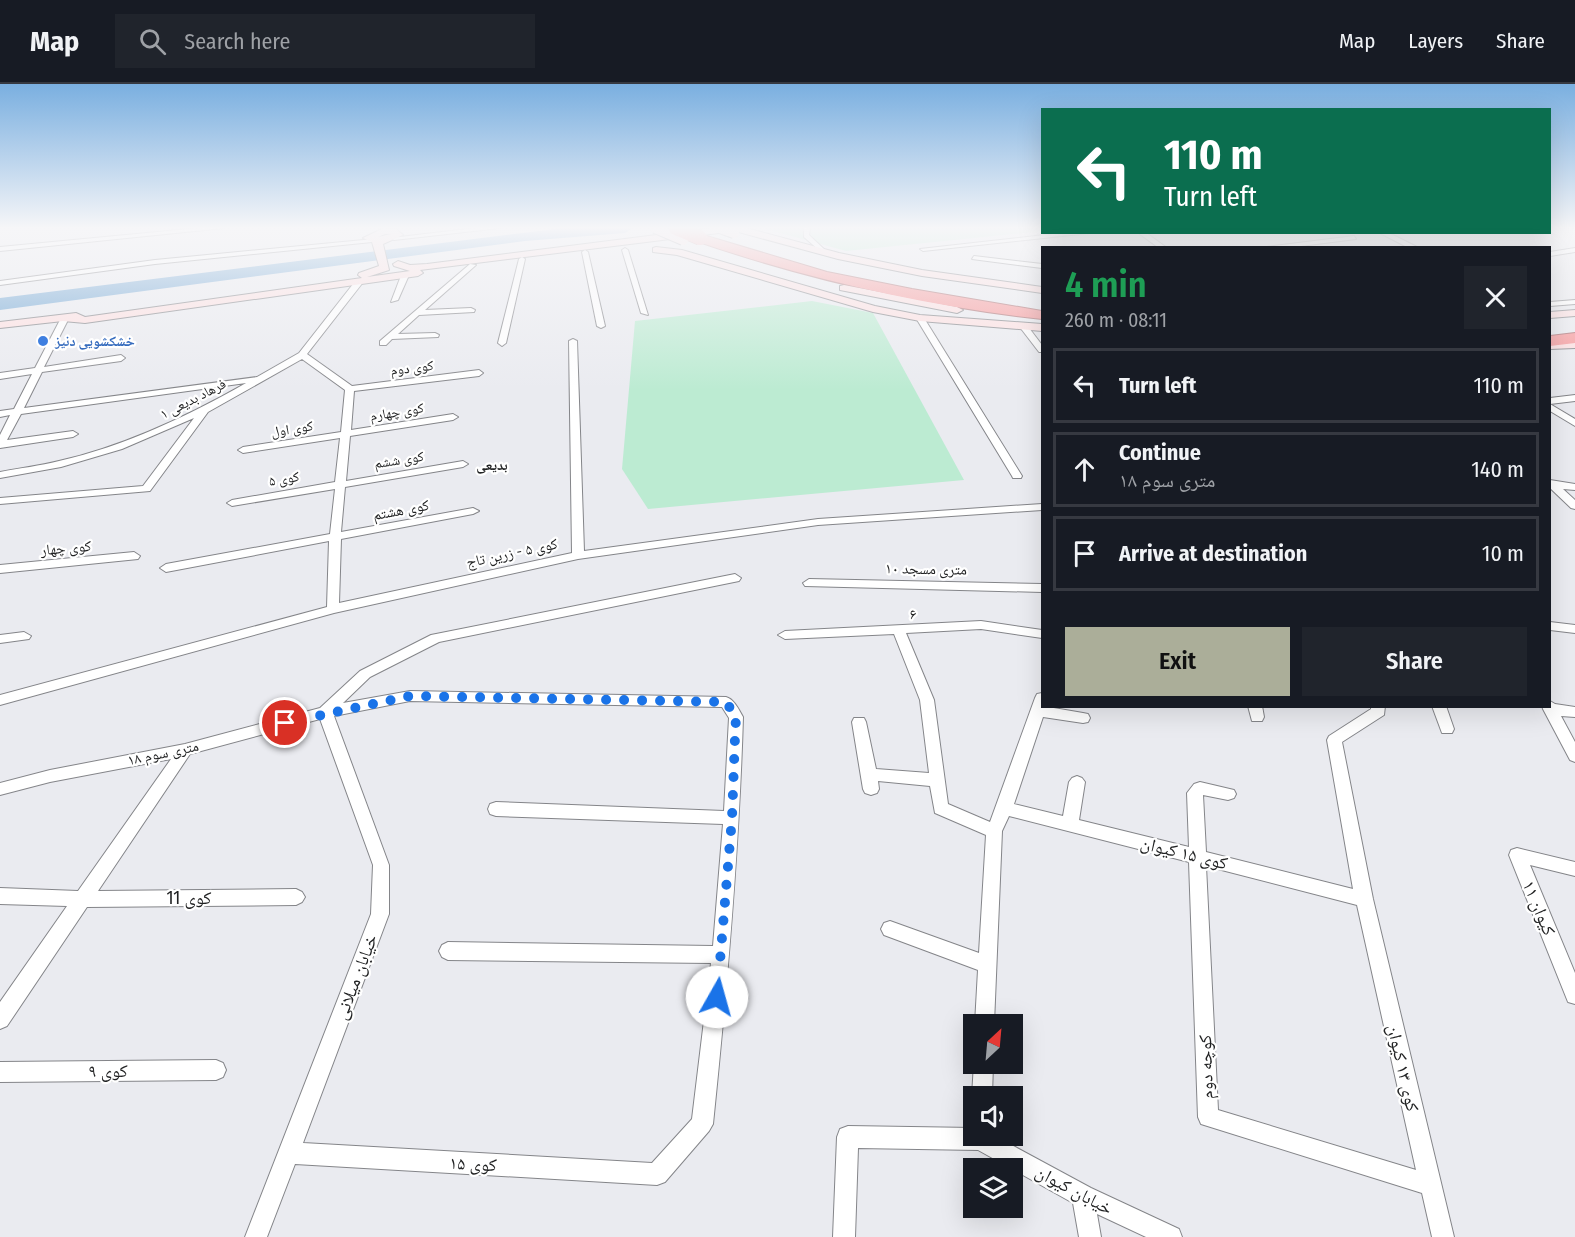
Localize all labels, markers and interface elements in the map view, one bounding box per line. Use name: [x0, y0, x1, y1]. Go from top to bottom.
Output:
search box: [115, 14, 535, 68]
text: Map: [30, 25, 79, 58]
icon: search: [136, 25, 169, 58]
text: Search here: [184, 28, 290, 55]
text: Map: [1339, 28, 1375, 54]
text: Layers: [1408, 28, 1463, 54]
text: Share: [1496, 28, 1545, 54]
text: 110 m: [1164, 130, 1263, 180]
icon: left: [1065, 132, 1143, 210]
text: Turn left: [1164, 181, 1257, 213]
text: 4 min: [1065, 263, 1147, 307]
button: close: [1464, 266, 1527, 329]
text: 260 m · 08:11: [1065, 308, 1167, 332]
place label: خشکشویی دنیز: [54, 333, 135, 350]
marker: خشکشویی دنیز: [36, 334, 50, 348]
street label: کوی دوم: [389, 357, 435, 380]
icon: left: [1068, 369, 1101, 402]
text: Turn left: [1119, 372, 1197, 399]
text: 110 m: [1474, 372, 1524, 399]
street label: فرهاد بدیعی ۱: [157, 375, 229, 423]
street label: کوی چهارم: [369, 399, 426, 426]
street label: کوی اول: [270, 417, 315, 441]
text: Continue: [1119, 439, 1201, 466]
street label: کوی ششم: [373, 448, 425, 473]
icon: ahead: [1068, 453, 1101, 486]
text: 140 m: [1471, 456, 1524, 483]
district label: بدیعی: [476, 457, 508, 474]
street label: کوی ۵: [267, 468, 301, 490]
text: ۱۸ متری سوم: [1119, 468, 1215, 492]
street label: کوی هشتم: [371, 496, 431, 525]
street label: کوی ۵ - زرین تاج: [465, 535, 560, 572]
street label: کوی چهار: [39, 537, 92, 560]
icon: arrive: [1068, 537, 1101, 570]
text: Arrive at destination: [1119, 540, 1307, 567]
text: 10 m: [1482, 540, 1524, 567]
street label: ۱۰ متری مسجد: [885, 559, 967, 580]
street label: ۶: [909, 605, 917, 623]
button: Exit: [1065, 627, 1290, 696]
button: Share: [1302, 627, 1527, 696]
pin: [259, 697, 310, 748]
icon: arrive: [268, 706, 301, 739]
street label: ۱۸ متری سوم: [126, 737, 201, 770]
street label: کوی ۱۵ کیوان: [1138, 832, 1230, 875]
street label: کیوان ۱۱: [1518, 877, 1561, 939]
street label: کوی 11: [166, 887, 212, 909]
street label: خیابان میلانی: [330, 931, 382, 1023]
position arrow: [685, 965, 749, 1029]
north arrow: [963, 1014, 1023, 1074]
map controls: [963, 1014, 1023, 1218]
street label: کوی ۱۳ کیوان: [1382, 1022, 1424, 1114]
street label: کوچه دوم: [1194, 1034, 1219, 1100]
street label: کوی ۹: [88, 1060, 128, 1082]
button: sound: [963, 1086, 1023, 1146]
street label: کوی ۱۵: [449, 1152, 498, 1176]
button: layers: [963, 1158, 1023, 1218]
street label: خیابان کیوان: [1032, 1161, 1116, 1219]

